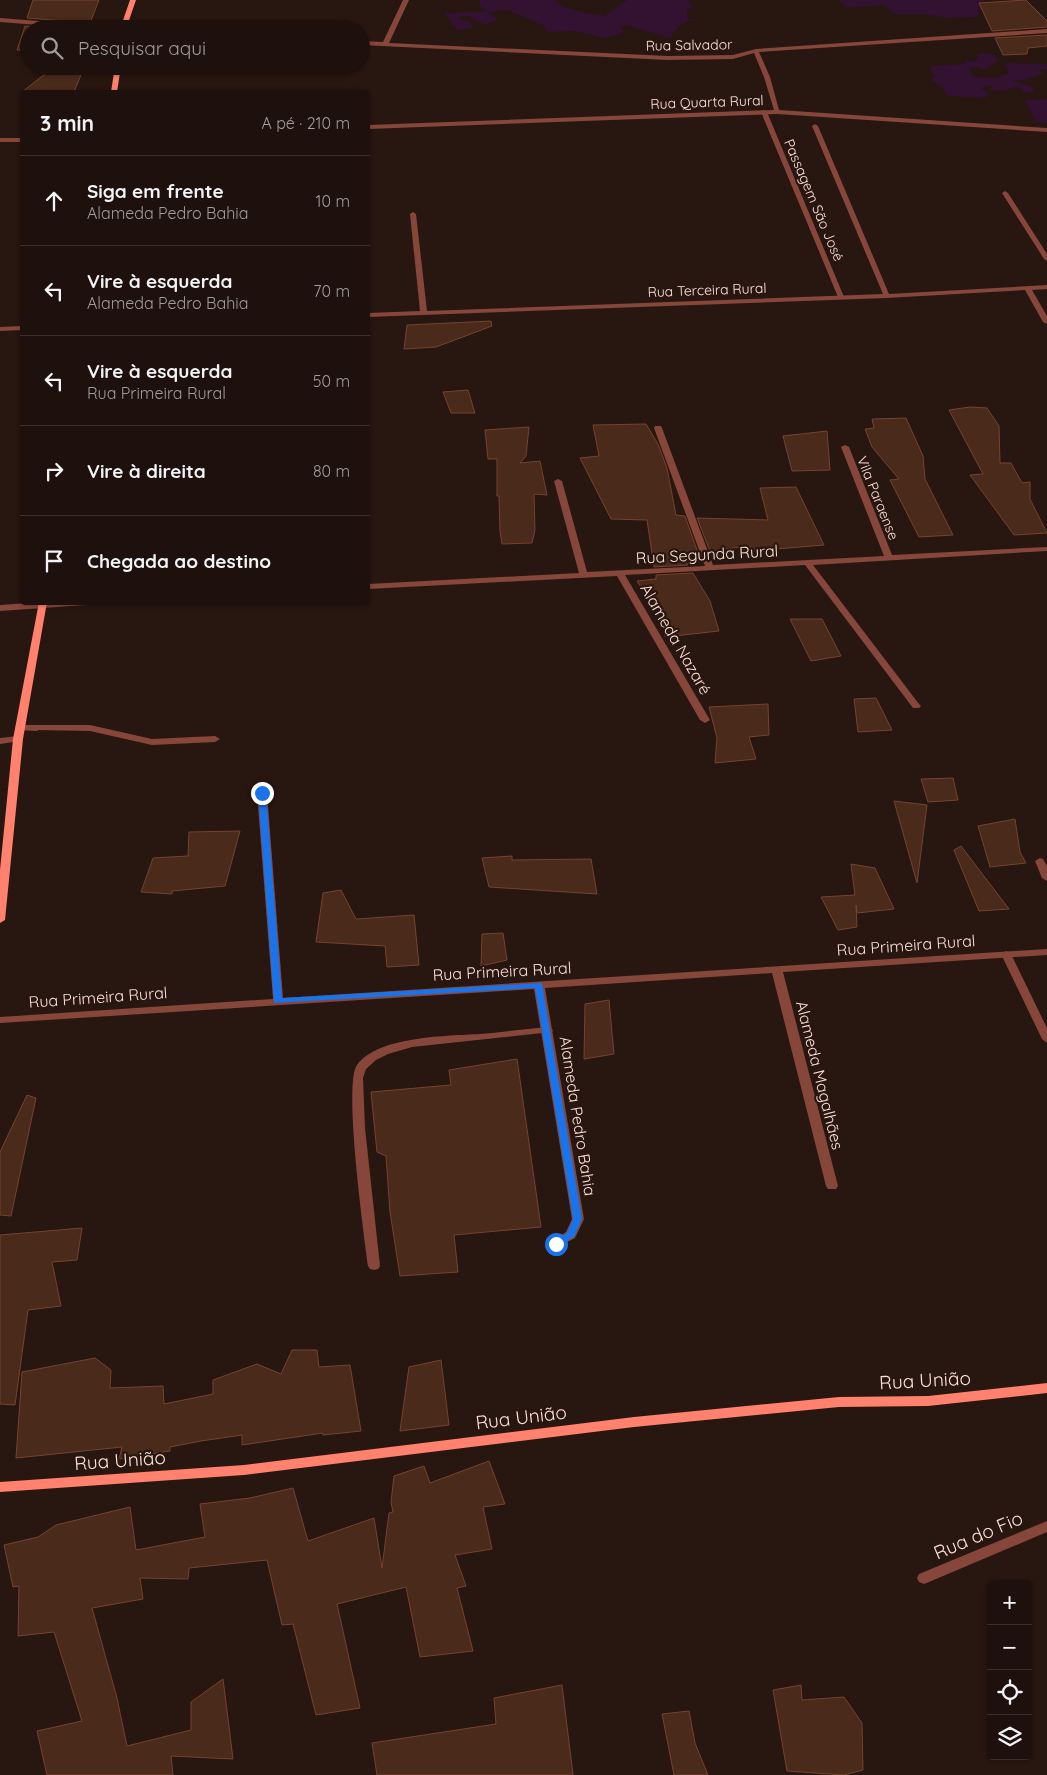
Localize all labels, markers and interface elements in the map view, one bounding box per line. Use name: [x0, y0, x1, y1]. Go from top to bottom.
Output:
search box: [20, 20, 370, 75]
icon: search: [38, 34, 66, 62]
street label: Rua Salvador: [645, 35, 733, 55]
text: Pesquisar aqui: [78, 36, 206, 60]
street label: Rua Quarta Rural: [650, 91, 764, 113]
text: 3 min: [40, 110, 94, 136]
text: A pé · 210 m: [261, 113, 350, 133]
street label: Passagem São José: [780, 136, 848, 264]
text: Siga em frente: [87, 179, 224, 203]
icon: ahead: [40, 187, 68, 215]
text: 10 m: [316, 191, 350, 211]
text: Alameda Pedro Bahia: [87, 203, 248, 223]
text: Vire à esquerda: [87, 269, 232, 293]
icon: left: [40, 277, 68, 305]
street label: Rua Terceira Rural: [647, 279, 767, 301]
text: 70 m: [313, 281, 350, 301]
text: Alameda Pedro Bahia: [87, 293, 248, 313]
text: Vire à esquerda: [87, 359, 232, 383]
icon: left: [40, 367, 68, 395]
text: 50 m: [313, 371, 350, 391]
text: Rua Primeira Rural: [87, 383, 226, 403]
street label: Vila Paraense: [853, 453, 903, 543]
icon: right: [40, 457, 68, 485]
text: Vire à direita: [87, 459, 206, 483]
text: 80 m: [313, 461, 350, 481]
street label: Rua Segunda Rural: [635, 540, 779, 568]
icon: arrive: [40, 547, 68, 575]
text: Chegada ao destino: [87, 549, 271, 573]
street label: Alameda Nazaré: [636, 580, 716, 698]
route end: [251, 782, 274, 805]
street label: Rua Primeira Rural: [836, 930, 976, 960]
street label: Rua Primeira Rural: [432, 957, 572, 985]
street label: Rua Primeira Rural: [28, 982, 168, 1012]
street label: Alameda Magalhães: [792, 999, 848, 1151]
street label: Alameda Pedro Bahia: [555, 1035, 601, 1197]
route start: [545, 1233, 568, 1256]
street label: Rua União: [879, 1366, 971, 1394]
street label: Rua União: [474, 1400, 568, 1434]
street label: Rua União: [73, 1445, 167, 1475]
street label: Rua do Fio: [930, 1505, 1026, 1565]
map controls: [987, 1580, 1032, 1760]
button: +: [987, 1580, 1032, 1625]
button: −: [987, 1625, 1032, 1670]
button: locate: [987, 1670, 1032, 1715]
button: layers: [987, 1715, 1032, 1760]

